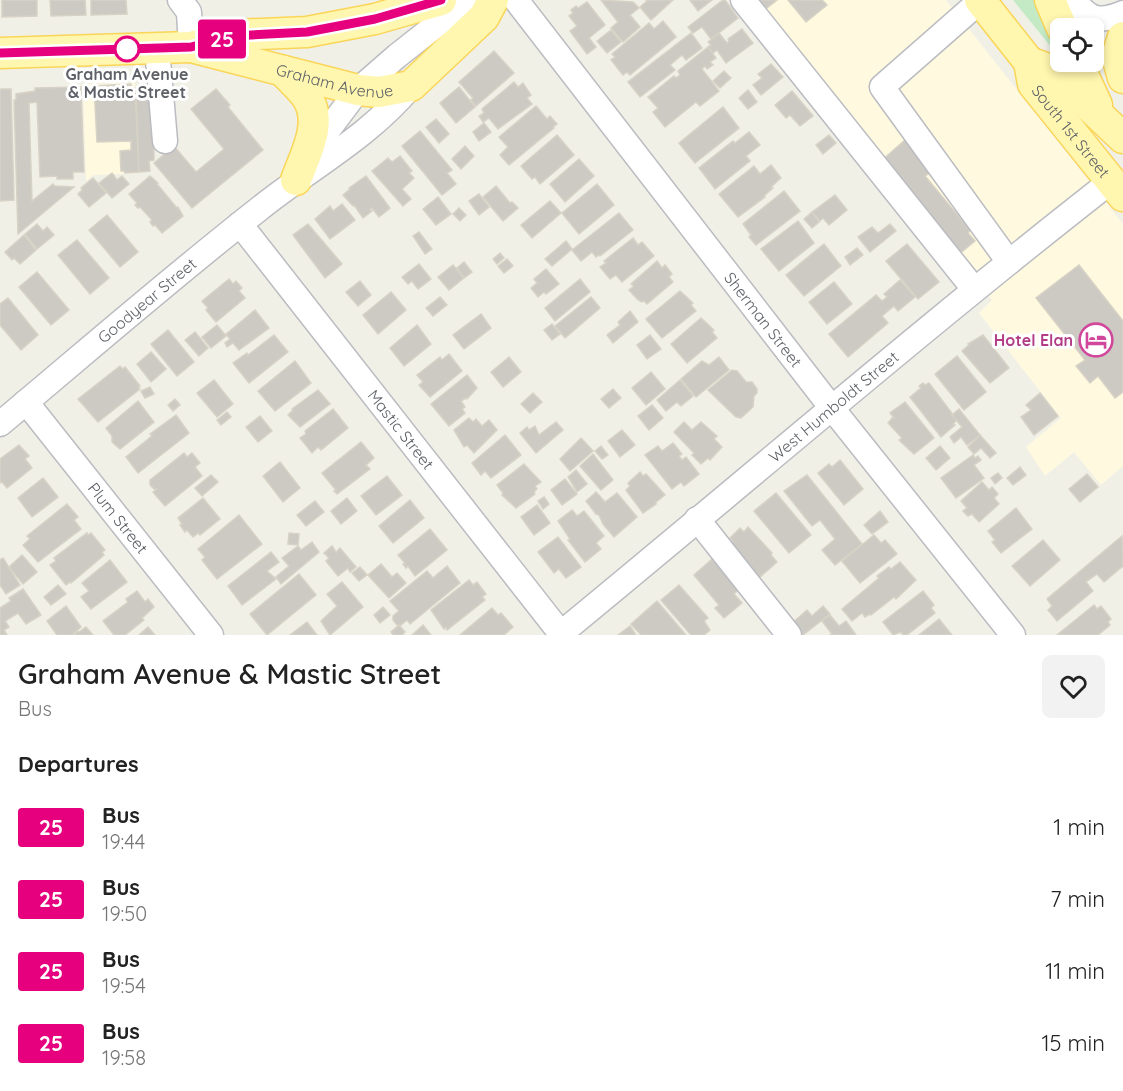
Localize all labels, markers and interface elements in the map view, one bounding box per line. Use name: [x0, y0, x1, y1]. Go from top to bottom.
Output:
map controls: [1050, 18, 1104, 72]
button: locate: [1050, 18, 1104, 72]
line badge: 25: [195, 20, 249, 58]
text: 25: [210, 26, 234, 52]
marker: Graham Avenue & Mastic Street: [114, 36, 140, 62]
street label: Graham Avenue: [274, 59, 395, 103]
place label: Graham Avenue & Mastic Street: [65, 64, 189, 102]
street label: South 1st Street: [1028, 81, 1114, 182]
street label: Goodyear Street: [94, 254, 200, 347]
street label: Sherman Street: [720, 268, 806, 371]
hotel icon: Hotel Elan: [1078, 322, 1114, 358]
place label: Hotel Elan: [994, 330, 1073, 350]
street label: West Humboldt Street: [764, 347, 902, 467]
street label: Mastic Street: [364, 386, 438, 473]
street label: Plum Street: [84, 478, 152, 557]
button: heart: [1042, 655, 1105, 718]
text: Graham Avenue & Mastic Street: [18, 656, 441, 691]
text: Bus: [18, 696, 52, 721]
text: Departures: [18, 750, 139, 778]
text: Bus: [102, 801, 140, 829]
text: 1 min: [1053, 813, 1105, 841]
text: 25: [39, 814, 63, 840]
text: 19:44: [102, 829, 145, 854]
text: Bus: [102, 873, 140, 901]
text: 7 min: [1050, 885, 1105, 913]
text: 25: [39, 886, 63, 912]
text: 19:50: [102, 901, 147, 926]
text: Bus: [102, 945, 140, 973]
text: 11 min: [1045, 957, 1105, 985]
text: 25: [39, 958, 63, 984]
text: 19:54: [102, 973, 146, 998]
text: Bus: [102, 1017, 140, 1045]
text: 15 min: [1041, 1029, 1105, 1057]
text: 25: [39, 1030, 63, 1056]
text: 19:58: [102, 1045, 146, 1070]

